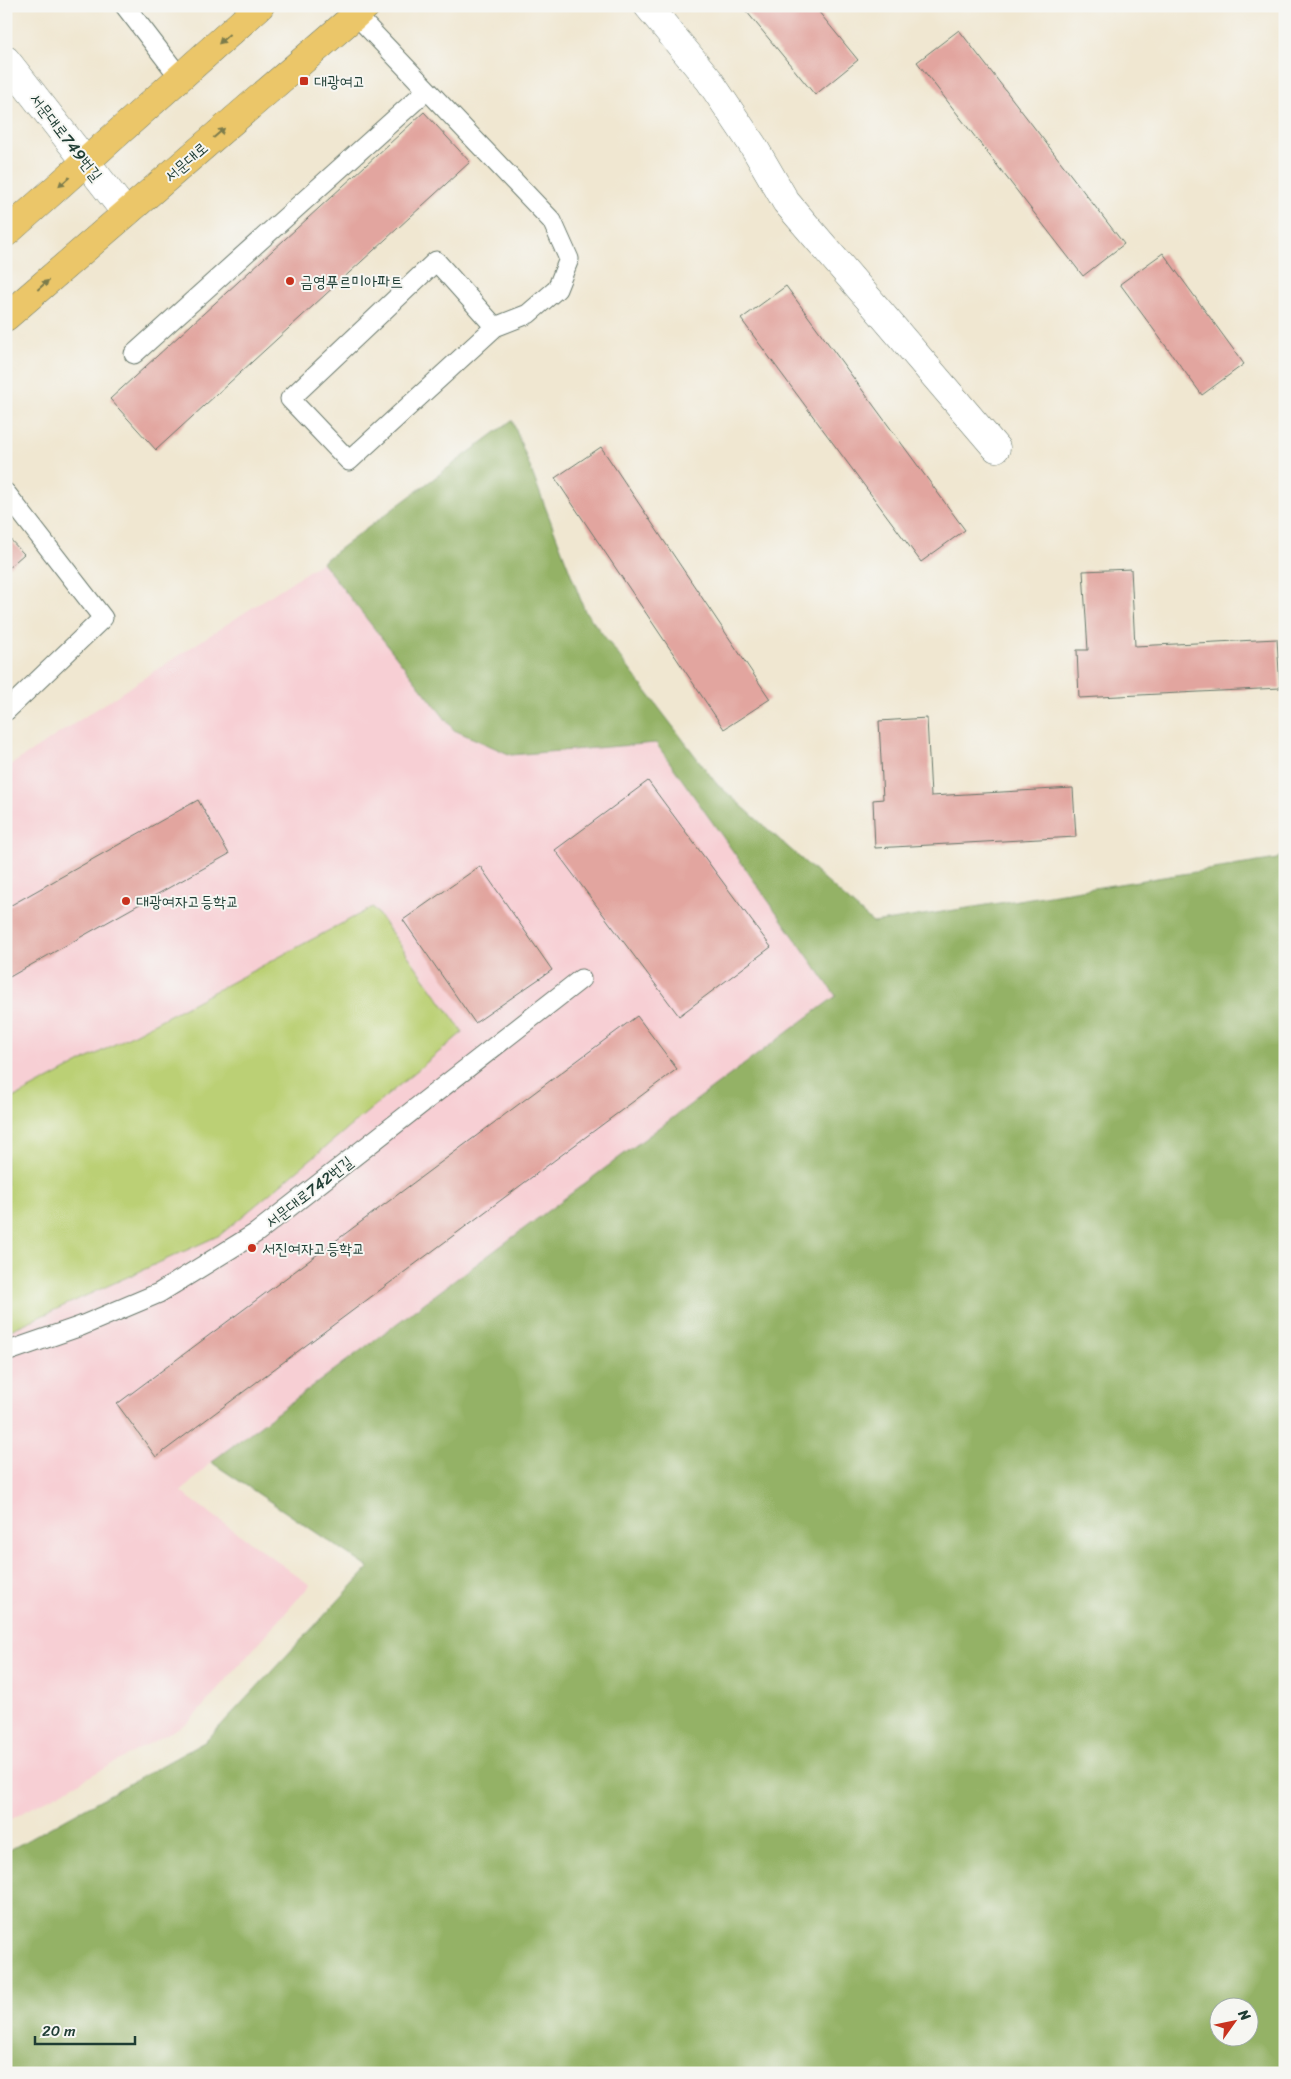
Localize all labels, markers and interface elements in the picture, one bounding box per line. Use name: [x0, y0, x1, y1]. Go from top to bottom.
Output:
one-way arrow: [219, 33, 231, 45]
place label: 대광여고: [314, 67, 366, 96]
marker: 대광여고: [298, 75, 310, 87]
street label: 서문대로749번길: [22, 86, 110, 188]
one-way arrow: [212, 127, 224, 139]
street label: 서문대로: [157, 134, 215, 190]
one-way arrow: [58, 176, 70, 188]
place label: 금영푸르미아파트: [300, 267, 403, 296]
marker: 금영푸르미아파트: [284, 275, 296, 287]
one-way arrow: [36, 280, 49, 291]
place label: 대광여자고등학교: [136, 887, 239, 916]
marker: 대광여자고등학교: [120, 895, 132, 907]
street label: 서문대로742번길: [258, 1148, 360, 1236]
place label: 서진여자고등학교: [262, 1234, 365, 1263]
marker: 서진여자고등학교: [246, 1242, 258, 1254]
north arrow: [1208, 1996, 1258, 2046]
text: N: [1231, 2003, 1258, 2026]
scale bar: [35, 2014, 135, 2046]
text: 20 m: [42, 2018, 76, 2044]

